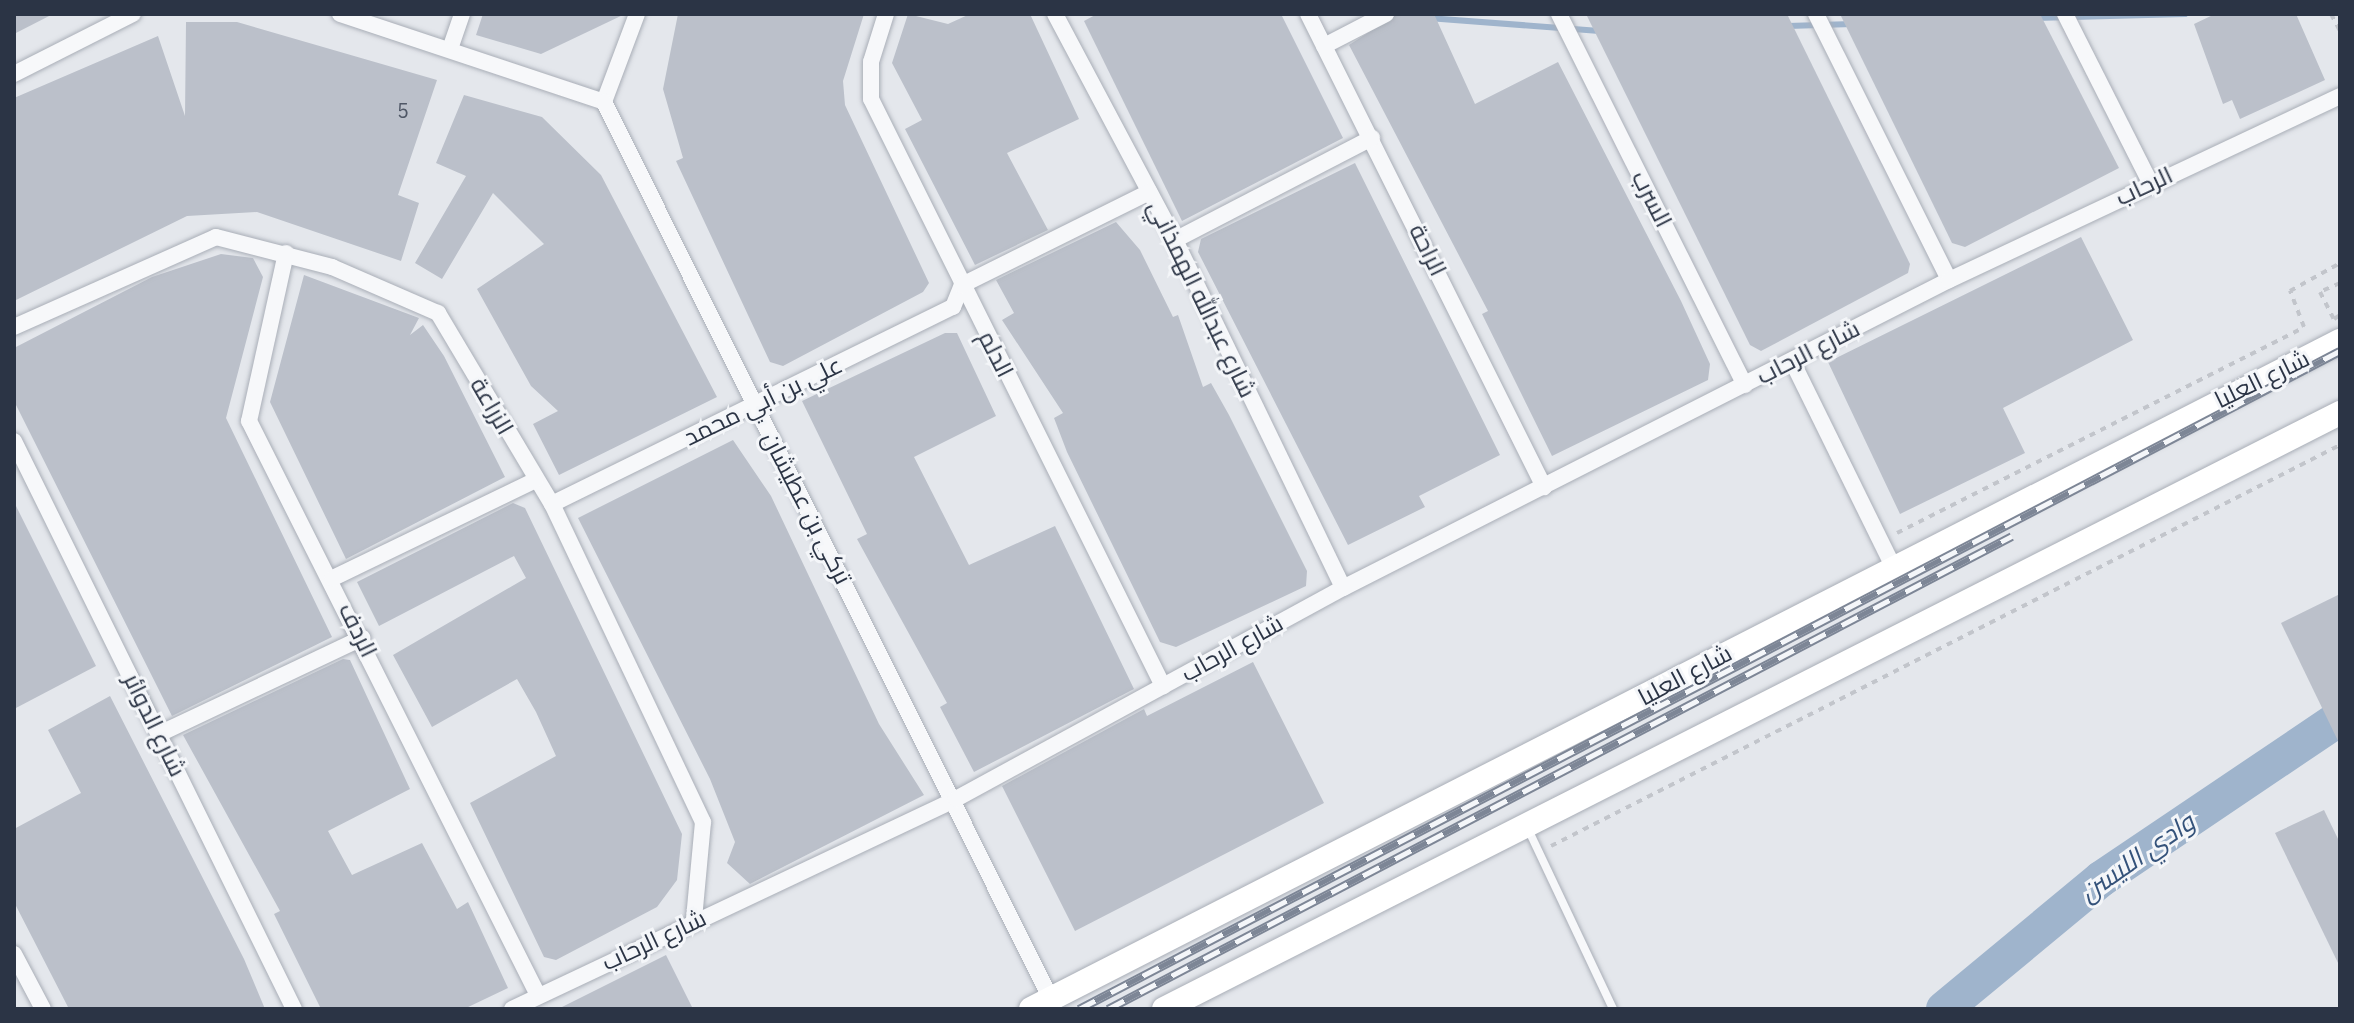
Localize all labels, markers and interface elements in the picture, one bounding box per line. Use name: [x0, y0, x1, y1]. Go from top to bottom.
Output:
house number: 5: [397, 98, 409, 122]
street label: الرحاب: [2111, 160, 2177, 212]
street label: السرب: [1626, 166, 1678, 232]
street label: شارع عبدالله الهمذاني: [1142, 196, 1262, 402]
street label: الراحة: [1403, 219, 1453, 281]
street label: شارع الرحاب: [1752, 314, 1864, 390]
street label: الدلم: [972, 326, 1020, 382]
street label: شارع العليا: [2210, 344, 2314, 414]
street label: علي بن أبي محمد: [679, 350, 847, 452]
street label: الزراعة: [464, 372, 520, 440]
street label: تركي بن عطيشان: [756, 427, 858, 589]
street label: الردف: [333, 598, 383, 662]
street label: شارع الرحاب: [1176, 608, 1288, 688]
street label: شارع العليا: [1633, 638, 1737, 712]
street label: شارع الدوائر: [118, 669, 192, 781]
water label: وادي الليسن: [2074, 806, 2200, 908]
street label: شارع الرحاب: [597, 903, 711, 977]

